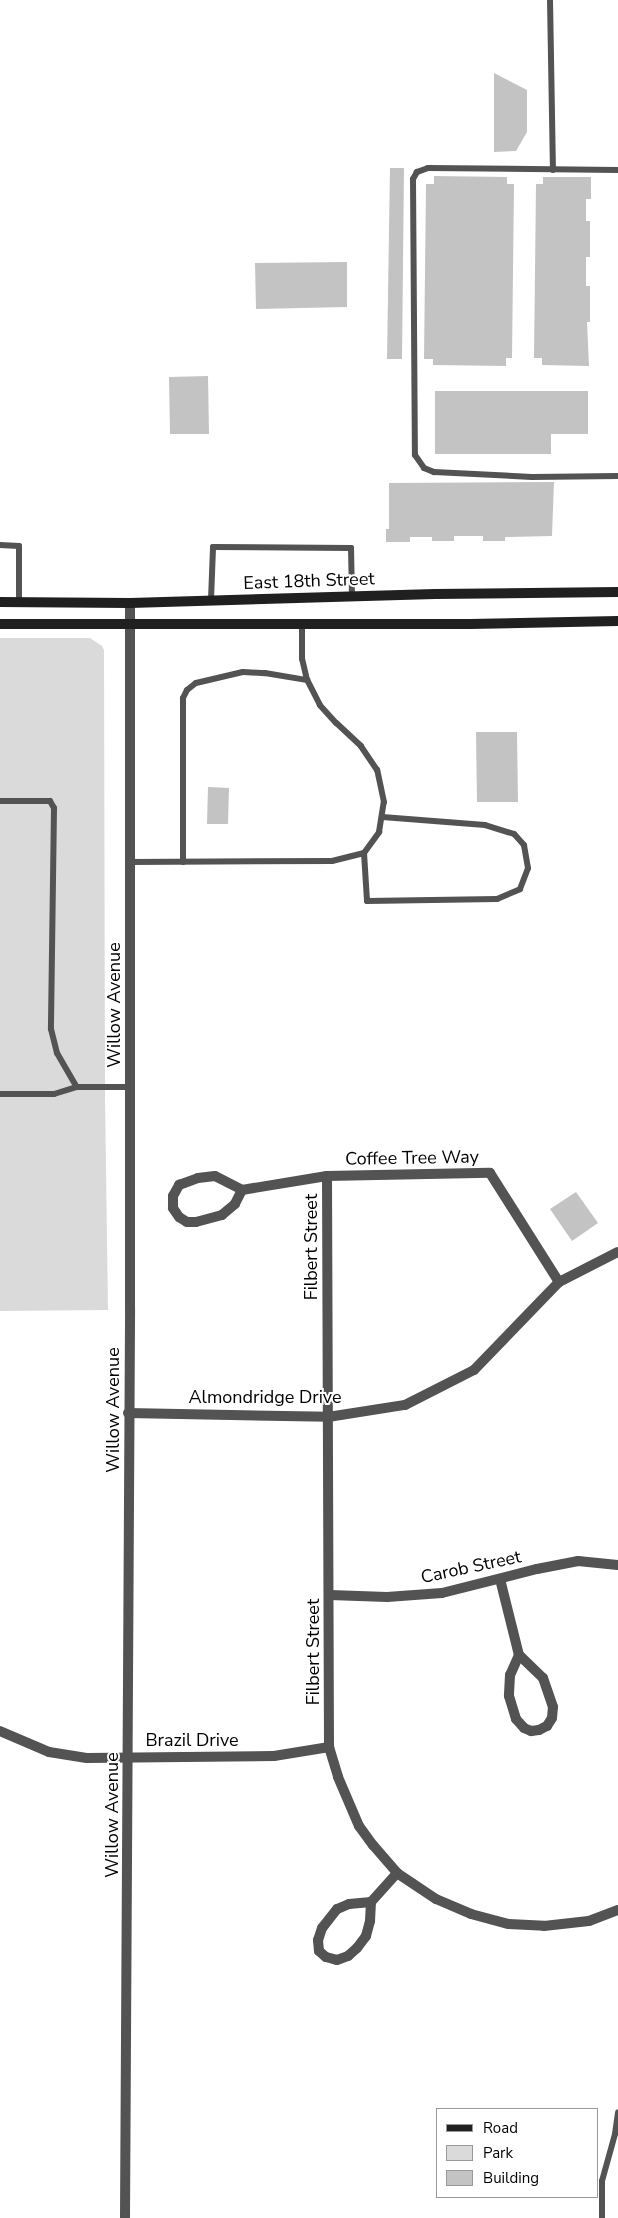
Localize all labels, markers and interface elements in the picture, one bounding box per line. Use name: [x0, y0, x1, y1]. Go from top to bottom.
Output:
street label: East 18th Street: [243, 568, 375, 594]
street label: Willow Avenue: [103, 942, 125, 1068]
street label: Coffee Tree Way: [345, 1146, 479, 1170]
street label: Filbert Street: [300, 1194, 322, 1300]
street label: Willow Avenue: [102, 1347, 124, 1473]
street label: Almondridge Drive: [188, 1386, 342, 1408]
street label: Carob Street: [419, 1546, 523, 1588]
street label: Filbert Street: [302, 1599, 324, 1705]
street label: Brazil Drive: [145, 1729, 239, 1751]
street label: Willow Avenue: [101, 1752, 123, 1878]
legend: [436, 2108, 598, 2198]
text: Road: [483, 2118, 518, 2138]
text: Park: [483, 2143, 513, 2163]
text: Building: [483, 2168, 539, 2188]

